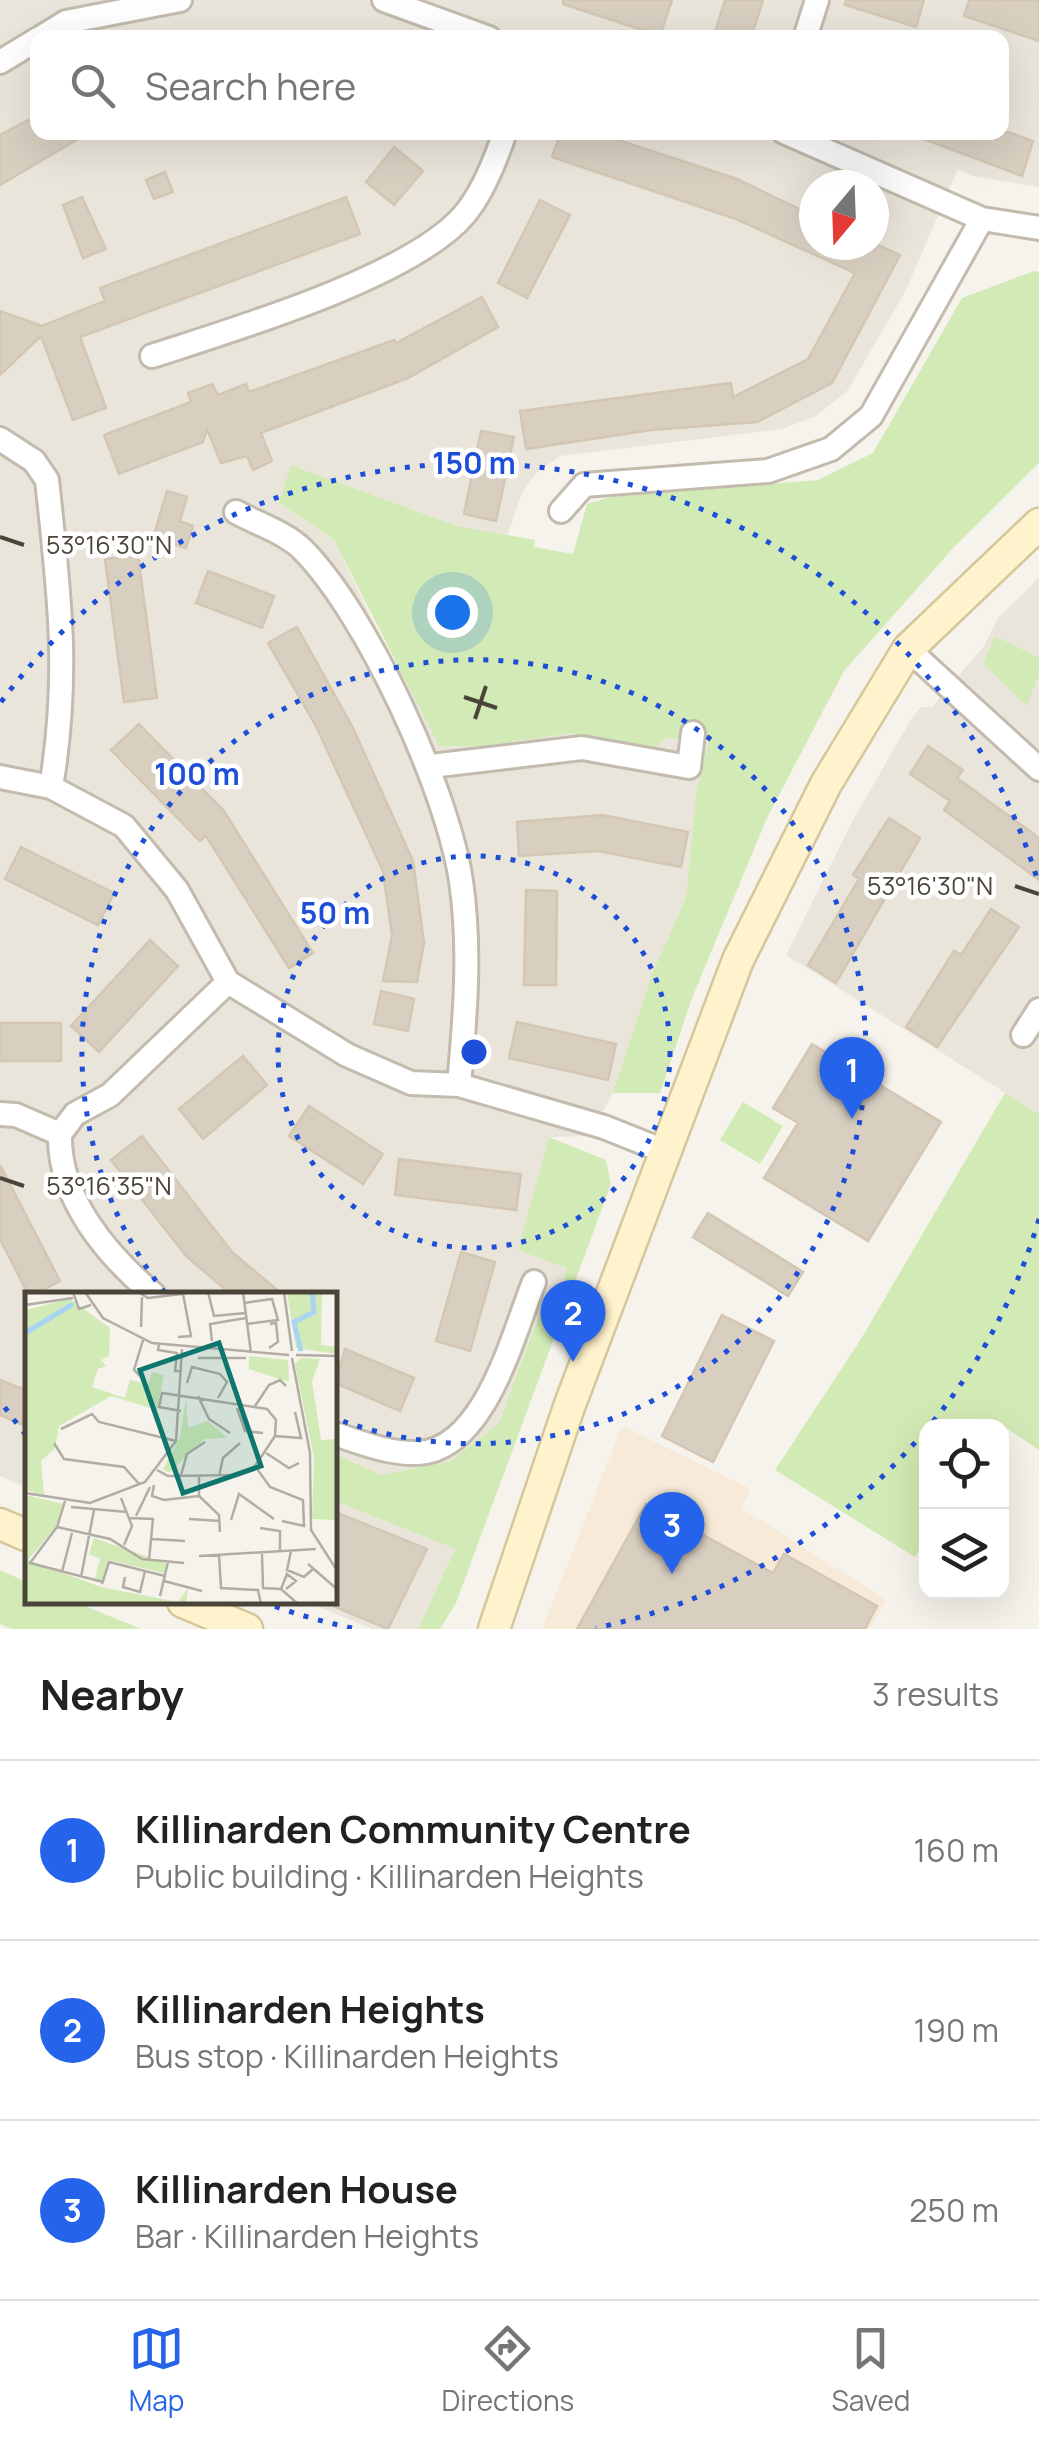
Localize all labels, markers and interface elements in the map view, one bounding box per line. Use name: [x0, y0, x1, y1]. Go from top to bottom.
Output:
search box: [30, 30, 1009, 140]
icon: search: [65, 58, 120, 113]
text: Search here: [145, 59, 356, 111]
north arrow: [799, 170, 889, 260]
text: 150 m: [432, 442, 516, 483]
text: 53°16'30"N: [46, 527, 172, 562]
your location: [427, 587, 478, 638]
text: 100 m: [154, 753, 240, 794]
text: 53°16'30"N: [867, 868, 993, 903]
text: 50 m: [300, 892, 370, 933]
centre of rings: [456, 1034, 492, 1070]
pin: 1: [820, 1036, 884, 1119]
text: 53°16'35"N: [46, 1168, 172, 1203]
pin: 2: [540, 1280, 606, 1362]
inset map: [25, 1292, 338, 1604]
map controls: [919, 1419, 1009, 1599]
button: locate: [919, 1419, 1009, 1509]
pin: 3: [640, 1492, 704, 1574]
button: layers: [919, 1509, 1009, 1599]
text: Nearby: [40, 1665, 184, 1723]
text: 3 results: [872, 1672, 999, 1716]
text: Killinarden Community Centre: [135, 1802, 691, 1854]
text: 1: [65, 1828, 80, 1872]
text: 160 m: [914, 1828, 999, 1872]
text: Public building · Killinarden Heights: [135, 1854, 644, 1898]
text: Killinarden Heights: [135, 1982, 485, 2034]
text: 2: [63, 2008, 82, 2052]
text: 190 m: [914, 2008, 999, 2052]
text: Bus stop · Killinarden Heights: [135, 2034, 559, 2078]
text: Killinarden House: [135, 2162, 458, 2214]
text: 3: [63, 2188, 82, 2232]
text: 250 m: [909, 2188, 999, 2232]
text: Bar · Killinarden Heights: [135, 2214, 479, 2258]
tab: Map: [129, 2321, 184, 2419]
tab: Directions: [442, 2321, 574, 2419]
tab: Saved: [831, 2321, 910, 2419]

